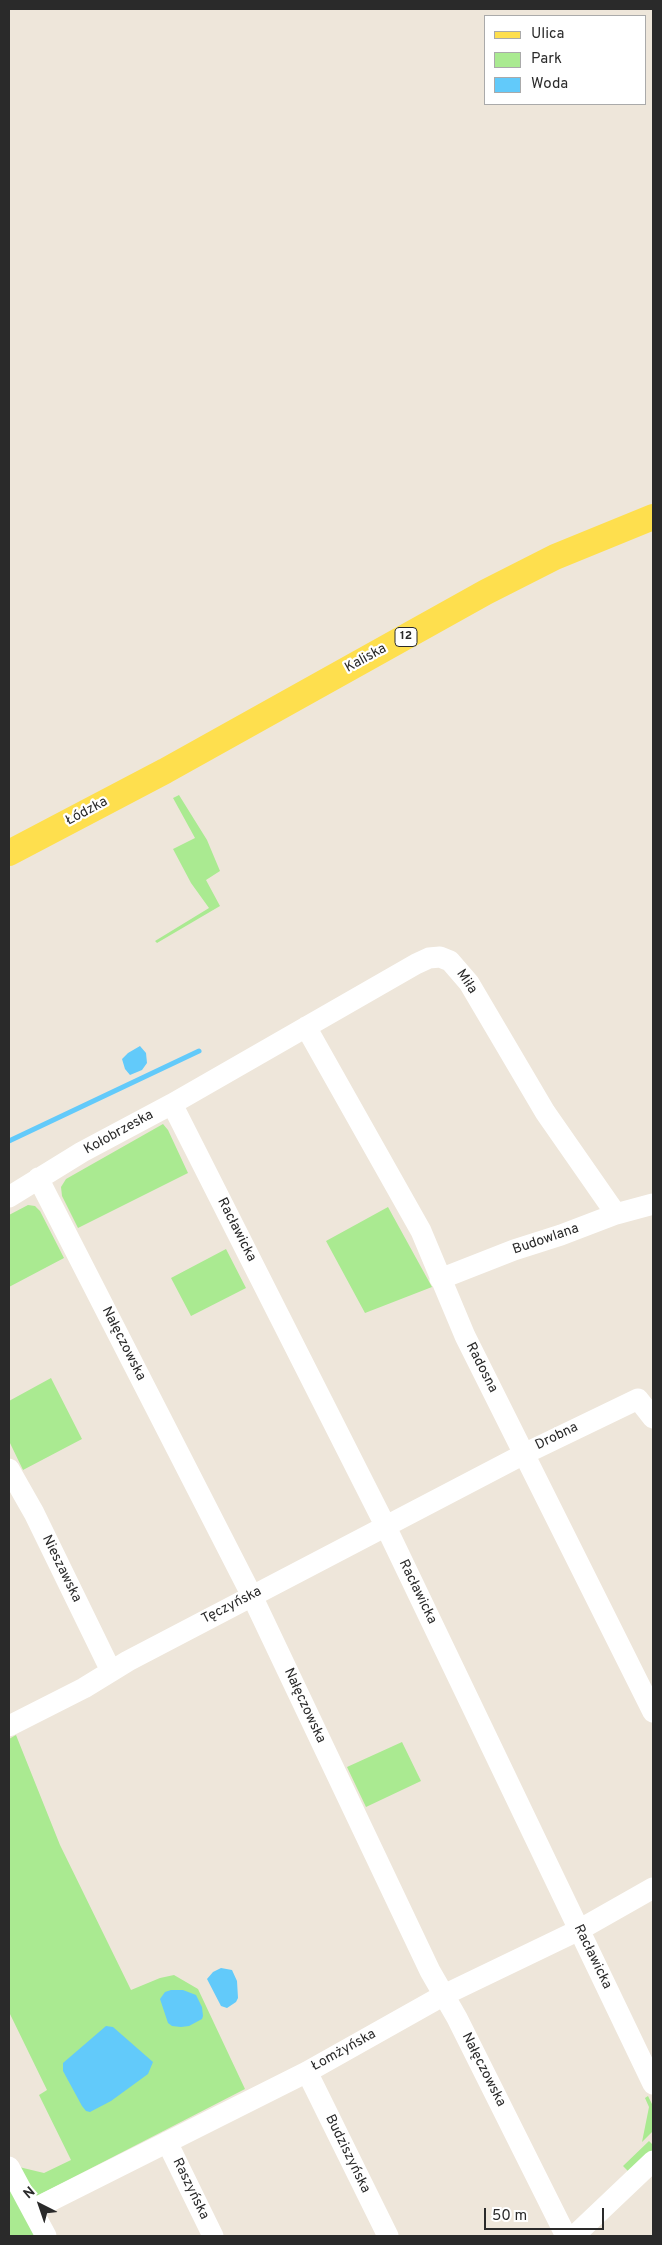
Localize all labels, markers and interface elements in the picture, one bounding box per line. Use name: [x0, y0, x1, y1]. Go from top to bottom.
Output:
legend: [484, 15, 647, 105]
text: Ulica: [531, 25, 564, 44]
text: Park: [531, 50, 562, 69]
text: Woda: [531, 75, 568, 94]
road number: 12: [395, 628, 417, 646]
street label: Kaliska: [342, 641, 390, 677]
street label: Łódzka: [63, 794, 111, 830]
street label: Miła: [452, 967, 480, 997]
street label: Kołobrzeska: [81, 1107, 157, 1159]
street label: Racławicka: [213, 1195, 259, 1265]
street label: Budowlana: [511, 1221, 581, 1259]
street label: Nałęczowska: [97, 1304, 149, 1384]
street label: Radosna: [461, 1340, 501, 1396]
street label: Drobna: [533, 1419, 581, 1455]
street label: Nieszawska: [38, 1533, 84, 1605]
street label: Racławicka: [394, 1557, 440, 1627]
street label: Tęczyńska: [199, 1584, 265, 1628]
street label: Nałęczowska: [279, 1666, 329, 1746]
street label: Racławicka: [569, 1922, 615, 1992]
street label: Łomżyńska: [309, 2026, 379, 2076]
street label: Nałęczowska: [457, 2030, 509, 2110]
street label: Budziszyńska: [321, 2112, 373, 2196]
street label: Raszyńska: [168, 2156, 212, 2222]
north arrow: [15, 2180, 65, 2230]
text: N: [20, 2184, 39, 2203]
scale bar: [487, 2198, 607, 2230]
text: 50 m: [492, 2207, 527, 2226]

